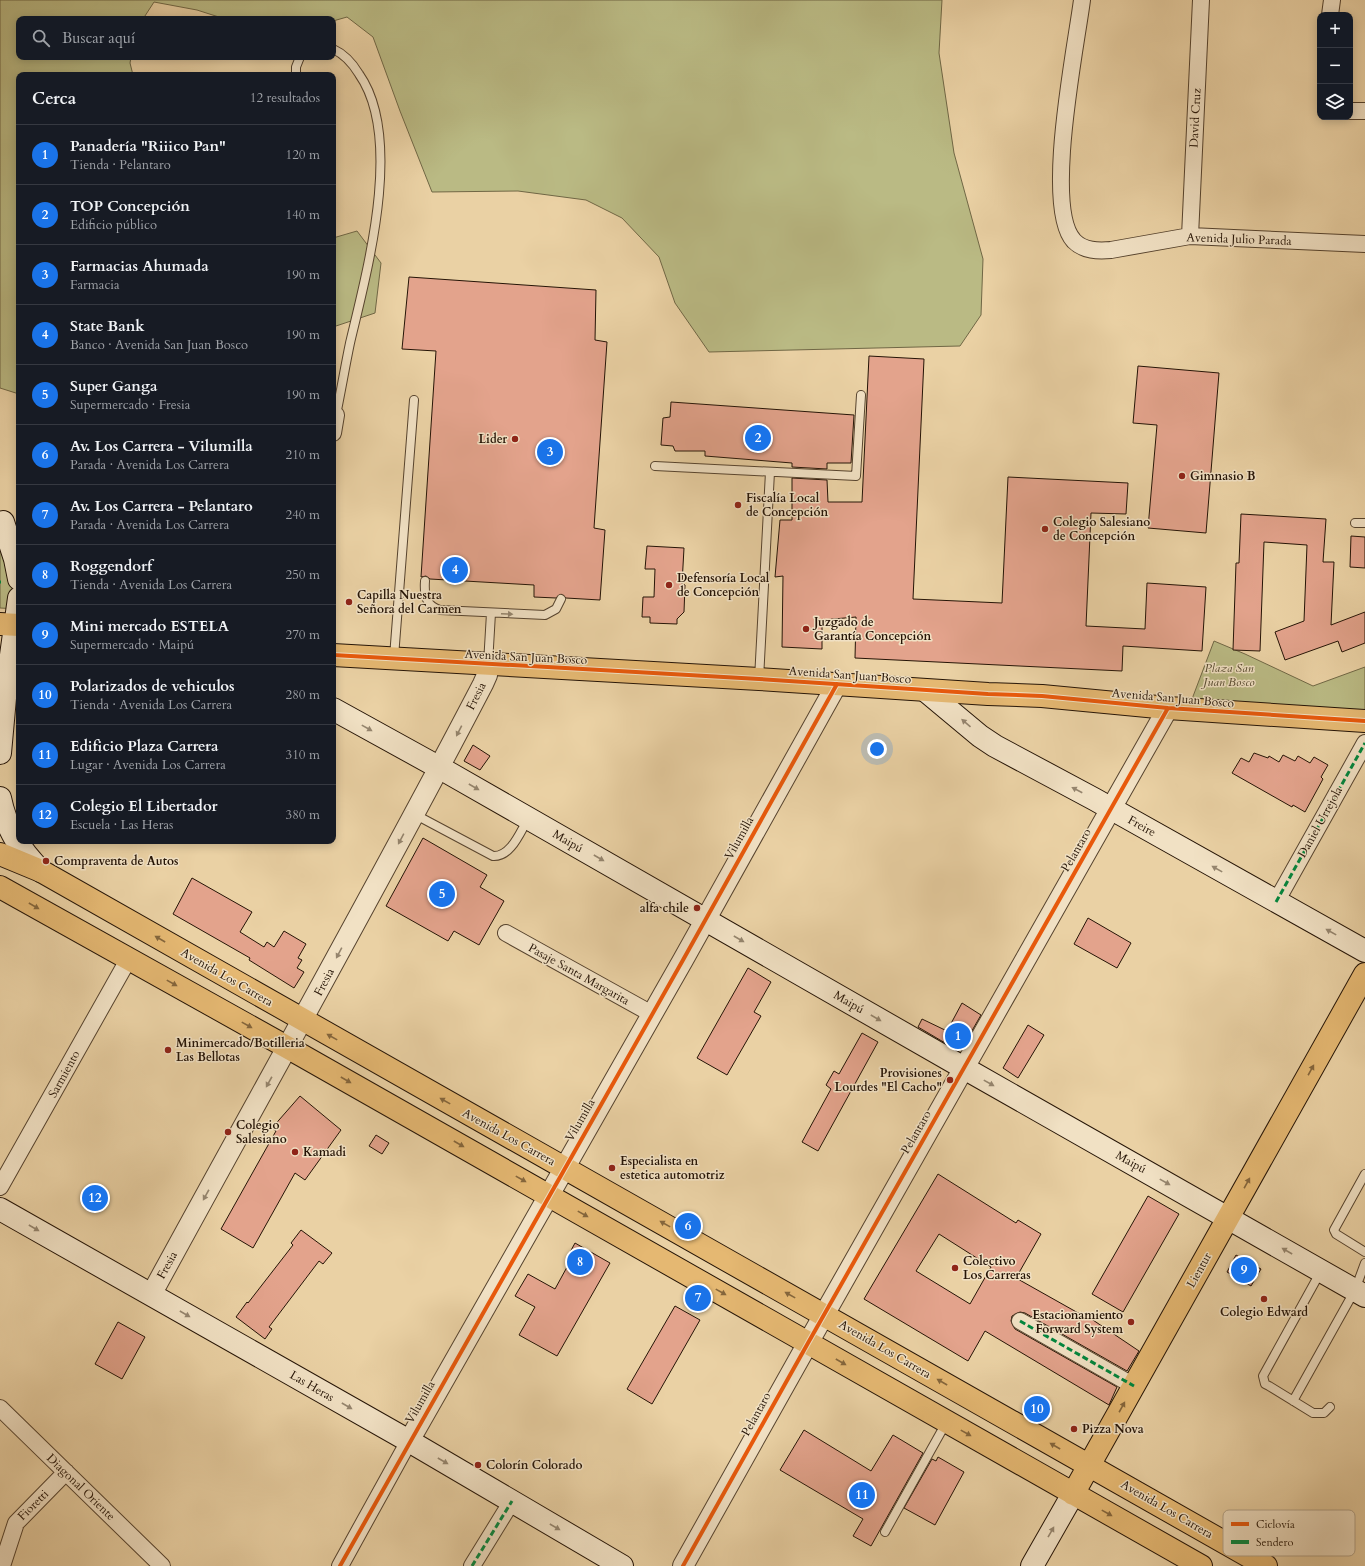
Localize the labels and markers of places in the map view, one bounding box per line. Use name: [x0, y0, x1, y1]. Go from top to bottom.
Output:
pin: 2: [745, 423, 771, 453]
place label: Lider: [478, 431, 507, 447]
marker: Lider: [510, 434, 520, 444]
pin: 3: [537, 437, 563, 467]
place label: Gimnasio B: [1190, 468, 1256, 484]
marker: Gimnasio B: [1177, 471, 1187, 481]
place label: Fiscalía Local de Concepción: [746, 490, 828, 520]
marker: Fiscalía Local de Concepción: [733, 500, 743, 510]
place label: Colegio Salesiano de Concepción: [1053, 514, 1150, 544]
marker: Colegio Salesiano de Concepción: [1040, 524, 1050, 534]
pin: 4: [442, 555, 468, 585]
place label: Defensoría Local de Concepción: [677, 570, 770, 600]
marker: Defensoría Local de Concepción: [664, 580, 674, 590]
place label: Capilla Nuestra Señora del Carmen: [357, 587, 462, 617]
marker: Capilla Nuestra Señora del Carmen: [344, 597, 354, 607]
place label: Juzgado de Garantía Concepción: [812, 614, 931, 644]
marker: Juzgado de Garantía Concepción: [801, 624, 811, 634]
place label: Compraventa de Autos: [54, 853, 178, 869]
marker: Compraventa de Autos: [41, 856, 51, 866]
pin: 5: [429, 879, 455, 909]
place label: alfa chile: [640, 900, 689, 916]
marker: alfa chile: [692, 903, 702, 913]
pin: 1: [945, 1021, 971, 1051]
place label: Minimercado/Botilleria Las Bellotas: [176, 1035, 305, 1065]
marker: Minimercado/Botilleria Las Bellotas: [163, 1045, 173, 1055]
place label: Provisiones Lourdes "El Cacho": [835, 1065, 942, 1095]
marker: Provisiones Lourdes "El Cacho": [945, 1075, 955, 1085]
place label: Colegio Salesiano: [236, 1117, 287, 1147]
marker: Colegio Salesiano: [223, 1127, 233, 1137]
place label: Kamadi: [303, 1144, 346, 1160]
marker: Kamadi: [290, 1147, 300, 1157]
place label: Especialista en estetica automotriz: [620, 1153, 725, 1183]
marker: Especialista en estetica automotriz: [607, 1163, 617, 1173]
pin: 12: [82, 1183, 108, 1213]
pin: 6: [675, 1211, 701, 1241]
pin: 8: [567, 1247, 593, 1277]
place label: Colectivo Los Carreras: [963, 1253, 1031, 1283]
pin: 9: [1231, 1255, 1257, 1285]
marker: Colectivo Los Carreras: [950, 1263, 960, 1273]
pin: 7: [685, 1283, 711, 1313]
marker: Colegio Edward: [1259, 1294, 1269, 1304]
place label: Colegio Edward: [1220, 1304, 1308, 1320]
place label: Estacionamiento Forward System: [1032, 1307, 1124, 1337]
marker: Estacionamiento Forward System: [1126, 1317, 1136, 1327]
pin: 10: [1024, 1394, 1050, 1424]
place label: Pizza Nova: [1082, 1421, 1144, 1437]
marker: Pizza Nova: [1069, 1424, 1079, 1434]
place label: Colorín Colorado: [486, 1457, 583, 1473]
marker: Colorín Colorado: [473, 1460, 483, 1470]
pin: 11: [849, 1480, 875, 1510]

